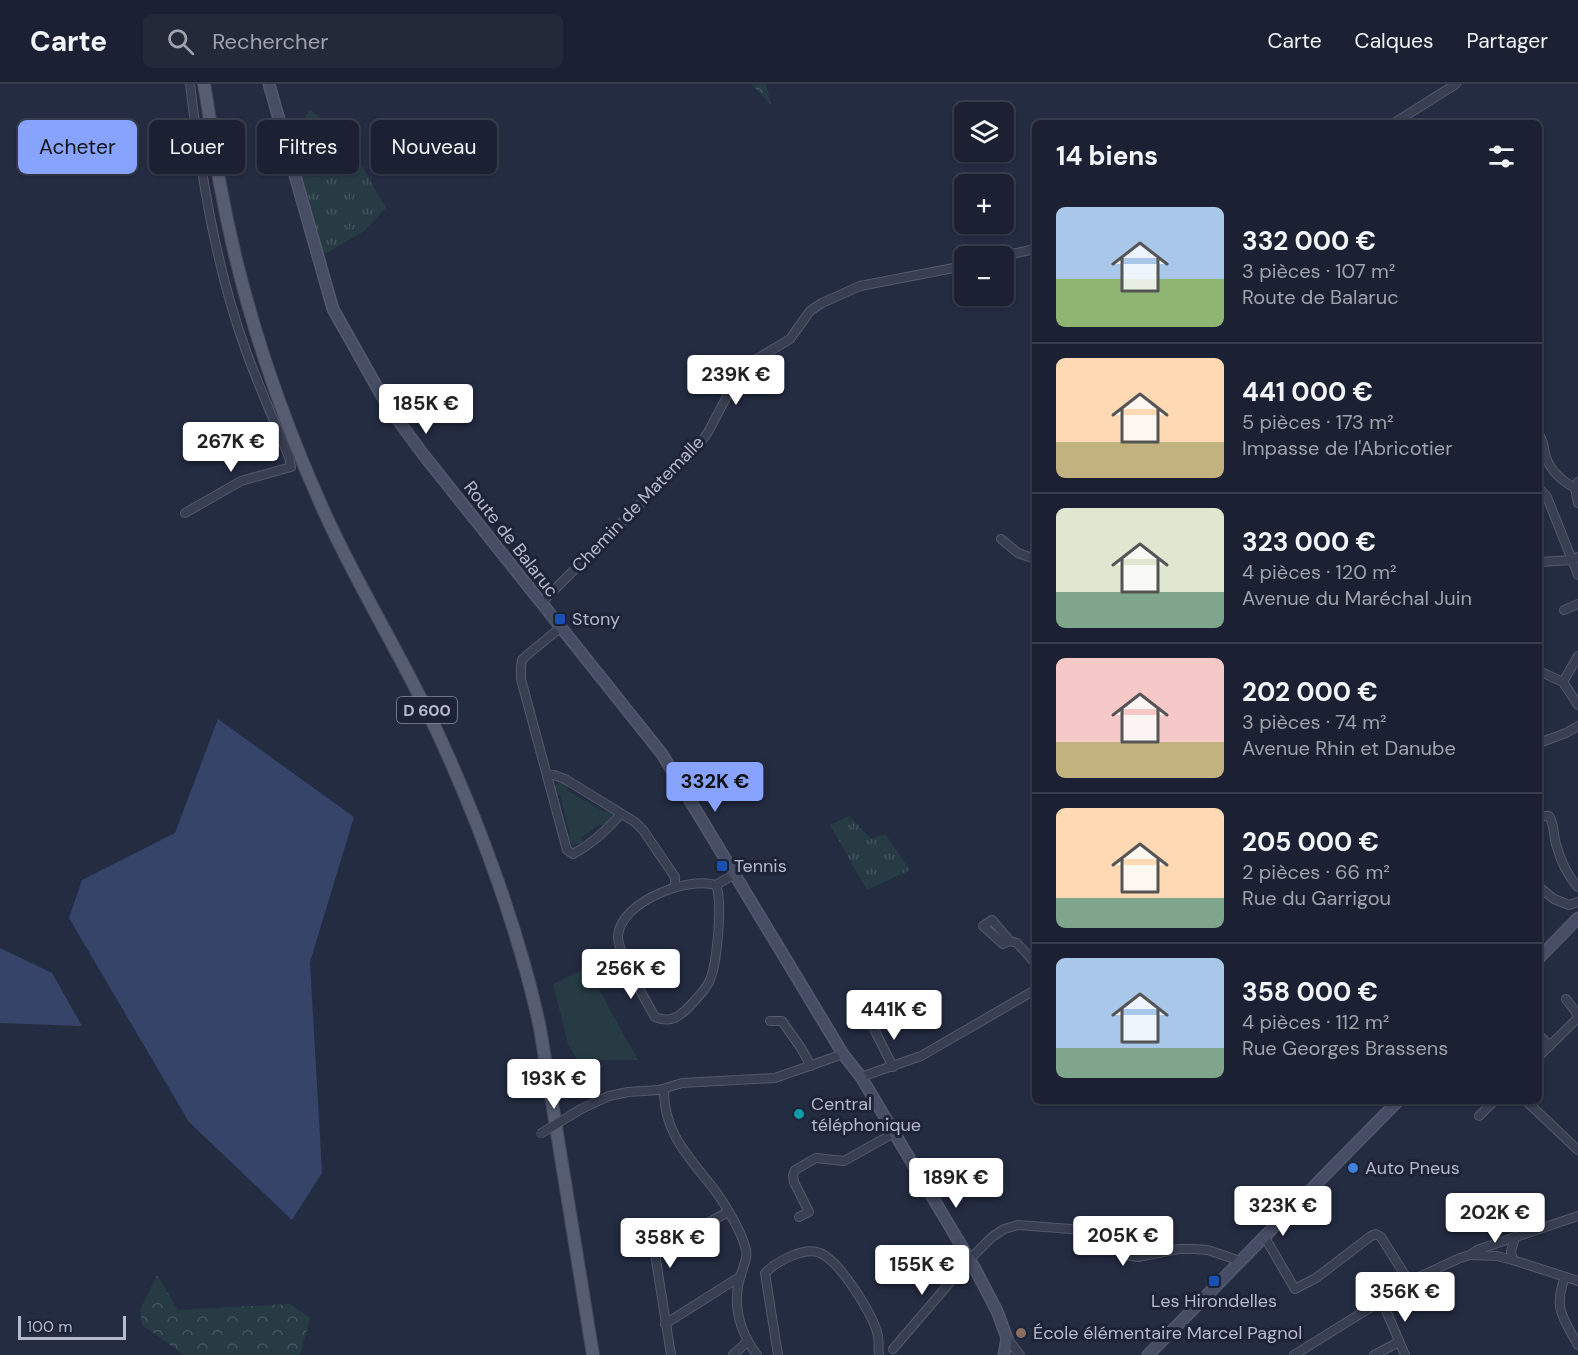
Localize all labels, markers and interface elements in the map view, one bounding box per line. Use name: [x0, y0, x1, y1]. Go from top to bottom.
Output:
search box: [143, 14, 563, 68]
text: Carte: [30, 23, 107, 60]
icon: search: [164, 25, 197, 58]
text: Rechercher: [212, 27, 328, 56]
text: Carte: [1267, 27, 1322, 55]
text: Calques: [1355, 27, 1433, 55]
text: Partager: [1466, 27, 1548, 55]
map controls: [954, 102, 1014, 306]
button: layers: [954, 102, 1014, 162]
chip: Acheter: [18, 120, 137, 174]
chip: Louer: [149, 120, 245, 174]
chip: Filtres: [257, 120, 359, 174]
chip: Nouveau: [371, 120, 497, 174]
text: 14 biens: [1056, 139, 1158, 173]
icon: filters: [1485, 140, 1518, 173]
button: +: [954, 174, 1014, 234]
text: 332 000 €: [1242, 224, 1376, 258]
icon: home: [1104, 231, 1176, 303]
button: −: [954, 246, 1014, 306]
text: 3 pièces · 107 m²: [1242, 258, 1395, 284]
text: Route de Balaruc: [1242, 284, 1399, 310]
pin: 239K €: [687, 355, 785, 406]
text: 239K €: [701, 361, 771, 387]
text: 441 000 €: [1242, 375, 1373, 409]
icon: home: [1104, 382, 1176, 454]
pin: 185K €: [377, 384, 475, 435]
text: 185K €: [393, 390, 459, 416]
text: 5 pièces · 173 m²: [1242, 409, 1394, 435]
pin: 267K €: [182, 422, 280, 473]
text: 267K €: [197, 428, 265, 454]
street label: Chemin de Matemalle: [566, 431, 710, 577]
text: Impasse de l'Abricotier: [1242, 435, 1453, 461]
street label: Route de Balaruc: [458, 476, 564, 602]
text: 323 000 €: [1242, 525, 1376, 559]
icon: home: [1104, 532, 1176, 604]
text: 4 pièces · 120 m²: [1242, 559, 1397, 585]
text: Avenue du Maréchal Juin: [1242, 585, 1472, 611]
place label: Stony: [572, 607, 620, 631]
marker: Stony: [553, 612, 567, 626]
text: 202 000 €: [1242, 675, 1378, 709]
icon: home: [1104, 682, 1176, 754]
road number: D 600: [397, 697, 457, 723]
text: 3 pièces · 74 m²: [1242, 709, 1387, 735]
text: Avenue Rhin et Danube: [1242, 735, 1456, 761]
pin: 332K €: [666, 762, 764, 813]
text: 332K €: [680, 768, 750, 794]
text: 205 000 €: [1242, 825, 1379, 859]
icon: home: [1104, 832, 1176, 904]
place label: Tennis: [734, 854, 787, 878]
marker: Tennis: [715, 859, 729, 873]
text: 2 pièces · 66 m²: [1242, 859, 1390, 885]
text: Rue du Garrigou: [1242, 885, 1391, 911]
pin: 256K €: [582, 949, 680, 1000]
text: 256K €: [596, 955, 666, 981]
text: 358 000 €: [1242, 975, 1378, 1009]
icon: home: [1104, 982, 1176, 1054]
pin: 441K €: [845, 990, 943, 1041]
text: 441K €: [861, 996, 927, 1022]
text: 4 pièces · 112 m²: [1242, 1009, 1389, 1035]
text: Rue Georges Brassens: [1242, 1035, 1448, 1061]
pin: 193K €: [505, 1059, 603, 1110]
text: 193K €: [521, 1065, 587, 1091]
place label: Central téléphonique: [811, 1092, 921, 1137]
marker: Central téléphonique: [792, 1107, 806, 1121]
place label: Auto Pneus: [1365, 1156, 1460, 1180]
pin: 189K €: [907, 1158, 1005, 1209]
marker: Auto Pneus: [1346, 1161, 1360, 1175]
text: 189K €: [923, 1164, 989, 1190]
pin: 323K €: [1234, 1186, 1332, 1237]
text: 323K €: [1248, 1192, 1318, 1218]
pin: 202K €: [1446, 1193, 1544, 1244]
text: 202K €: [1460, 1199, 1530, 1225]
pin: 205K €: [1074, 1216, 1172, 1267]
pin: 358K €: [621, 1218, 719, 1269]
text: 205K €: [1087, 1222, 1159, 1248]
text: 358K €: [635, 1224, 705, 1250]
pin: 155K €: [873, 1245, 971, 1296]
text: 155K €: [889, 1251, 955, 1277]
pin: 356K €: [1356, 1272, 1454, 1323]
marker: Les Hirondelles: [1207, 1274, 1221, 1288]
text: 356K €: [1370, 1278, 1440, 1304]
place label: Les Hirondelles: [1151, 1289, 1277, 1313]
scale bar: [18, 1313, 126, 1340]
text: 100 m: [27, 1316, 72, 1337]
place label: École élémentaire Marcel Pagnol: [1033, 1321, 1302, 1345]
marker: École élémentaire Marcel Pagnol: [1014, 1326, 1028, 1340]

